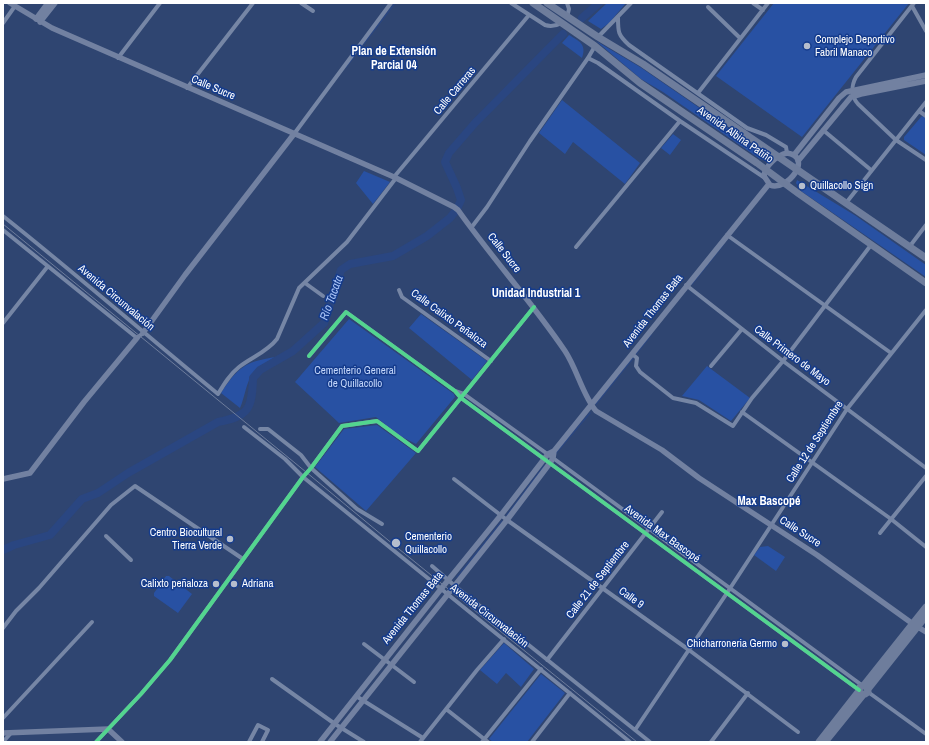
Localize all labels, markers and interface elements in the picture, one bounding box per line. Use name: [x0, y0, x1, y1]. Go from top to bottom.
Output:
place label: Complejo Deportivo Fabril Manaco: [815, 33, 895, 59]
marker: Complejo Deportivo Fabril Manaco: [802, 41, 812, 51]
district label: Plan de Extensión Parcial 04: [352, 45, 436, 73]
street label: Calle Carreras: [431, 64, 479, 118]
street label: Calle Sucre: [189, 73, 237, 103]
street label: Avenida Albina Patiño: [695, 104, 775, 166]
place label: Quillacollo Sign: [810, 179, 873, 193]
marker: Quillacollo Sign: [797, 181, 807, 191]
street label: Calle Sucre: [484, 231, 524, 275]
street label: Avenida Circunvalación: [75, 262, 157, 334]
street label: Avenida Thomas Bata: [620, 272, 686, 350]
water label: Río Tacata: [317, 274, 347, 322]
street label: Calle Calixto Peñaloza: [408, 287, 490, 351]
district label: Unidad Industrial 1: [492, 287, 580, 301]
street label: Calle Primero de Mayo: [751, 323, 833, 389]
park label: Cementerio General de Quillacollo: [314, 364, 396, 390]
street label: Calle 12 de Septiembre: [784, 399, 846, 485]
district label: Max Bascopé: [738, 495, 800, 509]
street label: Avenida Max Bascopé: [622, 502, 702, 566]
street label: Calle Sucre: [777, 514, 823, 550]
place label: Centro Biocultural Tierra Verde: [150, 526, 222, 552]
place label: Cementerio Quillacollo: [405, 530, 452, 556]
marker: Centro Biocultural Tierra Verde: [225, 534, 235, 544]
marker: Cementerio Quillacollo: [390, 537, 402, 549]
street label: Calle 21 de Septiembre: [564, 539, 632, 621]
street label: Avenida Thomas Bata: [380, 569, 446, 647]
place label: Calixto peñaloza: [141, 577, 208, 591]
place label: Adriana: [242, 577, 274, 591]
marker: Calixto peñaloza: [211, 579, 221, 589]
marker: Adriana: [229, 579, 239, 589]
street label: Avenida Circunvalación: [447, 581, 531, 651]
street label: Calle 9: [616, 584, 646, 612]
place label: Chicharroneria Germo: [687, 637, 777, 651]
marker: Chicharroneria Germo: [780, 639, 790, 649]

